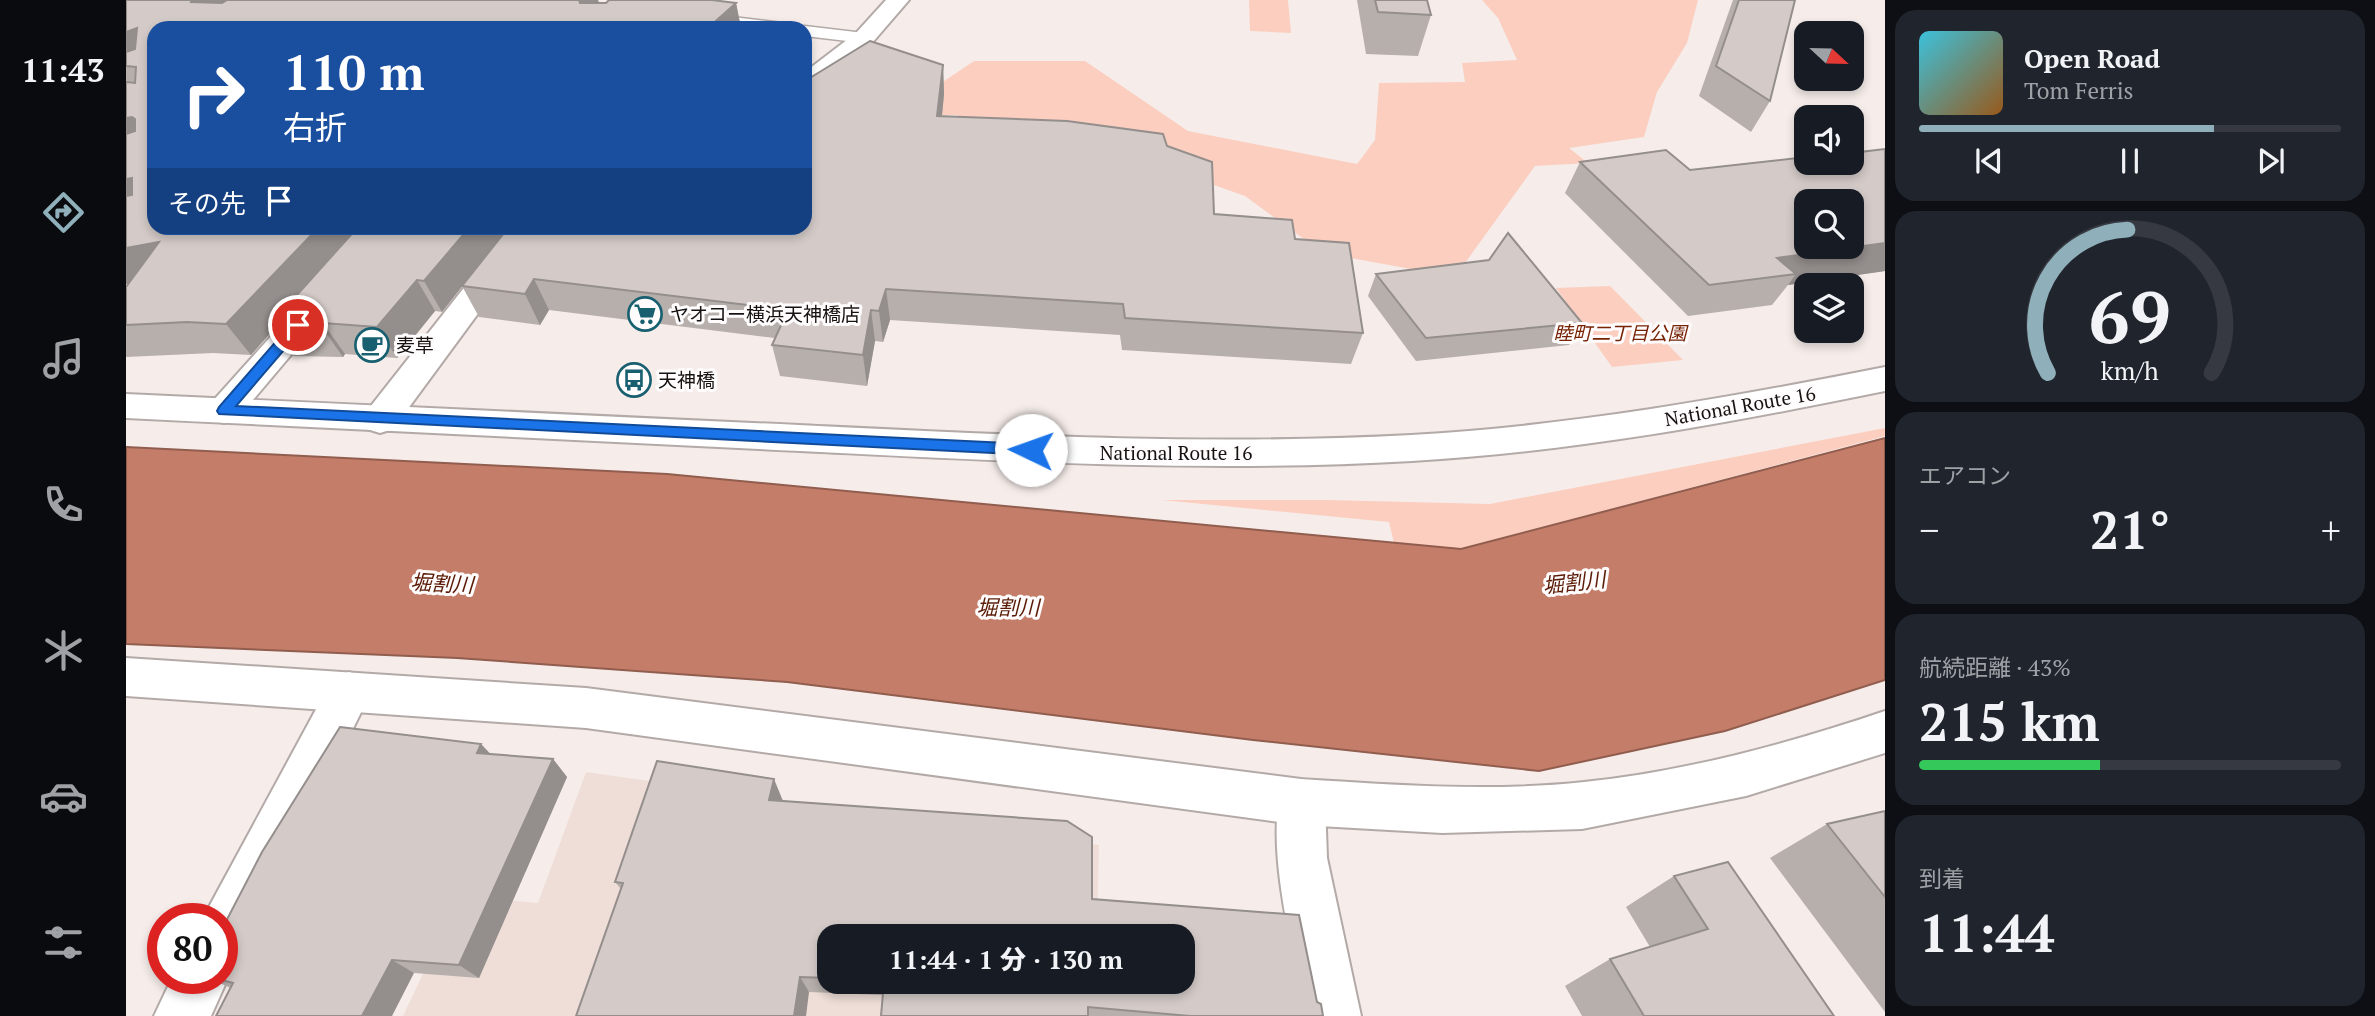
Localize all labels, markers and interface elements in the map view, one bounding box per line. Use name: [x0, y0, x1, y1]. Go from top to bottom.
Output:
north arrow: [1794, 21, 1864, 91]
map controls: [1794, 21, 1864, 343]
text: 110 m: [283, 39, 425, 104]
text: Open Road: [2024, 41, 2160, 75]
text: 11:43: [21, 49, 105, 91]
icon: right: [168, 49, 259, 140]
text: Tom Ferris: [2024, 75, 2134, 106]
button: sound: [1794, 105, 1864, 175]
text: 右折: [283, 106, 347, 148]
icon: previous: [1970, 142, 2008, 180]
icon: pause: [2111, 142, 2149, 180]
icon: next: [2252, 142, 2290, 180]
icon: arrive: [260, 182, 298, 220]
text: その先: [168, 186, 246, 220]
icon: directions: [39, 188, 88, 237]
button: search: [1794, 189, 1864, 259]
text: 69: [2089, 267, 2171, 364]
button: layers: [1794, 273, 1864, 343]
pin: [268, 295, 328, 355]
supermarket icon: ヤオコー横浜天神橋店: [626, 295, 664, 333]
place label: ヤオコー横浜天神橋店: [670, 301, 860, 326]
icon: arrive: [279, 306, 317, 344]
park label: 睦町二丁目公園: [1553, 320, 1689, 345]
cafe icon: 麦草: [353, 326, 391, 364]
place label: 麦草: [396, 332, 434, 357]
icon: music: [39, 334, 88, 383]
text: km/h: [2101, 354, 2159, 387]
bus stop icon: 天神橋: [615, 361, 653, 399]
place label: 天神橋: [658, 367, 715, 392]
street label: National Route 16: [1663, 380, 1817, 431]
position arrow: [994, 413, 1068, 487]
street label: National Route 16: [1100, 440, 1252, 465]
text: エアコン: [1919, 460, 2011, 491]
icon: phone: [39, 480, 88, 529]
text: 21°: [2090, 495, 2170, 564]
text: −: [1919, 505, 1939, 555]
text: +: [2321, 505, 2341, 555]
water label: 堀割川: [1541, 565, 1609, 599]
water label: 堀割川: [410, 567, 476, 599]
water label: 堀割川: [977, 593, 1041, 621]
icon: climate: [39, 626, 88, 675]
text: 航続距離 · 43%: [1919, 652, 2071, 683]
text: 215 km: [1919, 687, 2100, 756]
icon: car: [39, 772, 88, 821]
text: 到着: [1919, 863, 1965, 894]
text: 11:44: [1919, 898, 2054, 967]
speed limit sign: 80: [147, 903, 238, 994]
icon: filters: [39, 918, 88, 967]
text: 11:44 · 1 分 · 130 m: [889, 942, 1123, 976]

